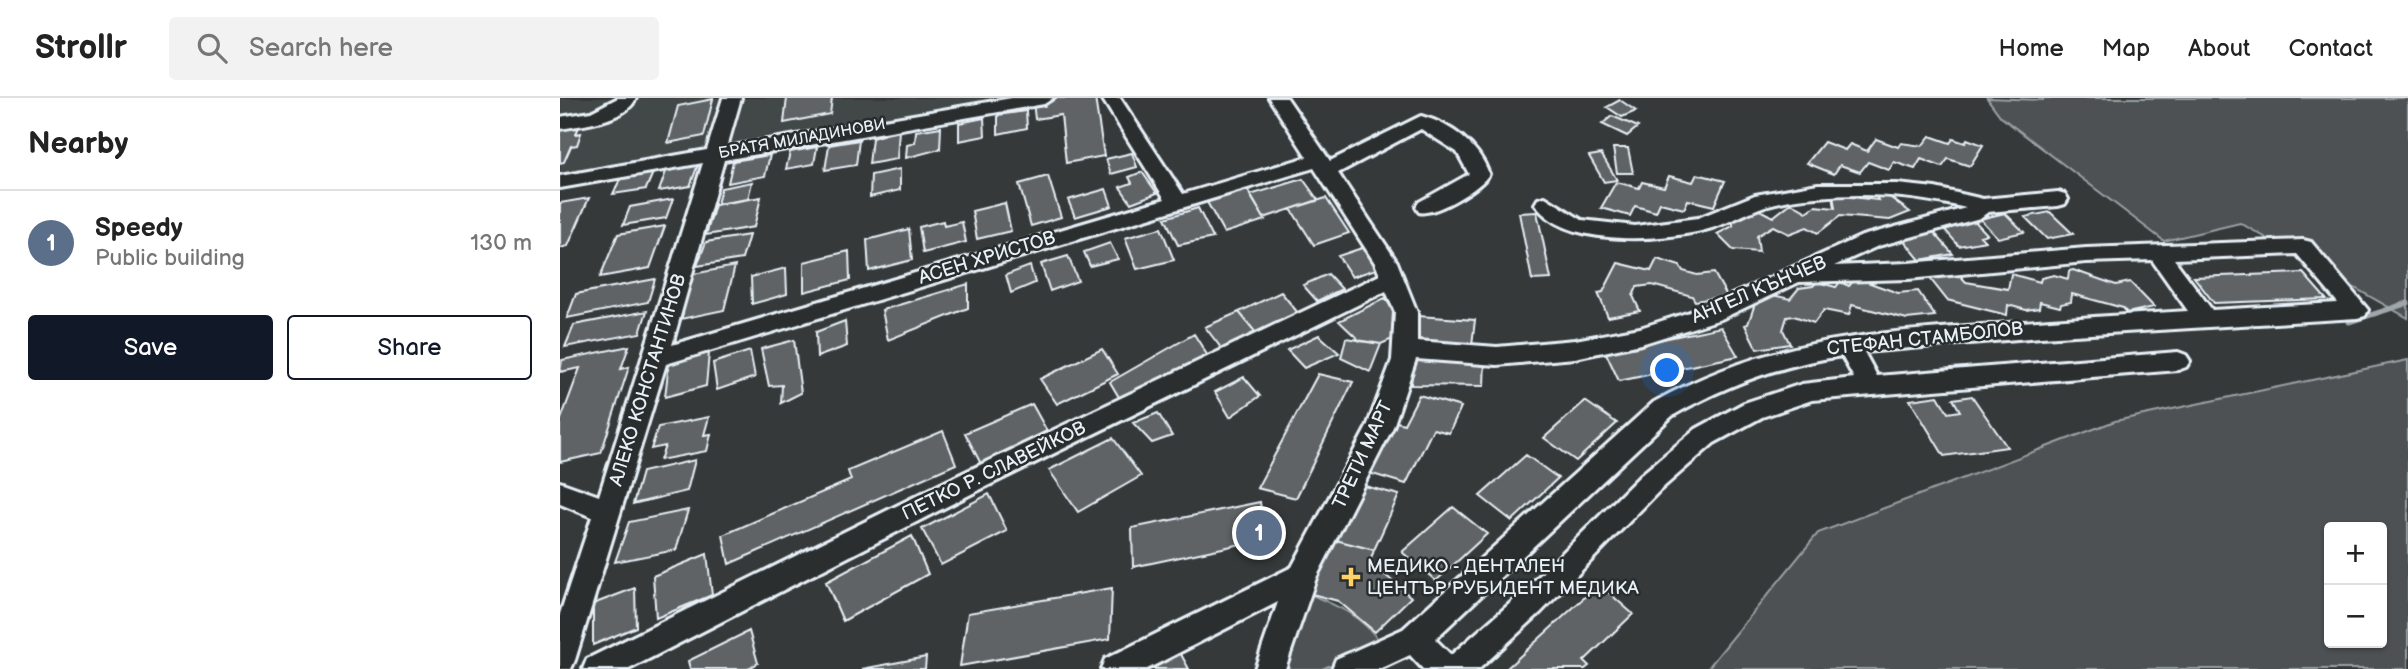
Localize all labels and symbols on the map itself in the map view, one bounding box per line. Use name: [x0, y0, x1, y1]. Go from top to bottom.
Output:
street label: БРАТЯ МИЛАДИНОВИ: [717, 115, 887, 163]
street label: АСЕН ХРИСТОВ: [915, 226, 1058, 290]
street label: АНГЕЛ КЪНЧЕВ: [1687, 251, 1830, 329]
street label: АЛЕКО КОНСТАНТИНОВ: [604, 271, 691, 490]
street label: СТЕФАН СТАМБОЛОВ: [1826, 317, 2024, 361]
your location: [1650, 353, 1684, 387]
street label: ТРЕТИ МАРТ: [1328, 398, 1398, 512]
street label: ПЕТКО Р. СЛАВЕЙКОВ: [898, 416, 1090, 526]
pin: 1: [1236, 507, 1282, 559]
place label: МЕДИКО - ДЕНТАЛЕН ЦЕНТЪР РУБИДЕНТ МЕДИКА: [1367, 555, 1639, 600]
marker: МЕДИКО - ДЕНТАЛЕН ЦЕНТЪР РУБИДЕНТ МЕДИКА: [1341, 567, 1361, 587]

